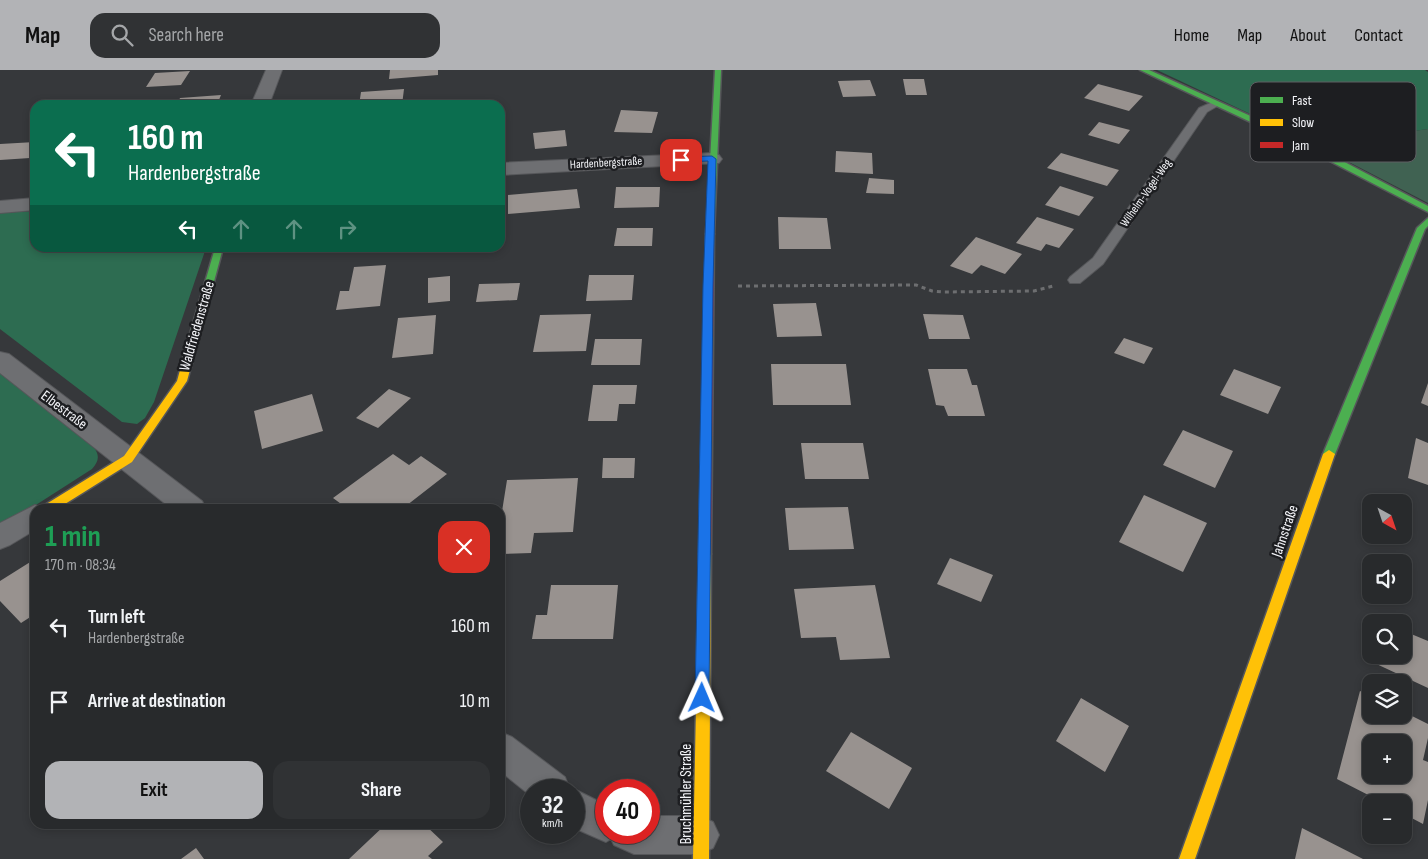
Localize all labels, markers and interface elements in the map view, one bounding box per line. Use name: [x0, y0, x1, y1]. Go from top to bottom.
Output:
search box: [90, 13, 440, 58]
text: Map: [25, 21, 60, 50]
icon: search: [108, 21, 136, 49]
text: Search here: [148, 24, 224, 47]
text: Home: [1174, 25, 1209, 46]
text: Map: [1237, 25, 1262, 46]
text: About: [1290, 25, 1326, 46]
text: Contact: [1354, 25, 1403, 46]
legend: [1250, 82, 1416, 162]
text: Fast: [1292, 92, 1312, 109]
text: Slow: [1292, 114, 1314, 131]
text: 160 m: [128, 117, 204, 160]
icon: left: [45, 120, 110, 185]
text: Jam: [1291, 137, 1309, 154]
pin: [660, 139, 702, 181]
icon: arrive: [667, 146, 695, 174]
street label: Hardenbergstraße: [569, 154, 643, 172]
street label: Wilhelm-Vogel-Weg: [1117, 156, 1175, 230]
text: Hardenbergstraße: [128, 160, 261, 187]
icon: left: [174, 215, 202, 243]
icon: ahead: [227, 215, 255, 243]
icon: ahead: [280, 215, 308, 243]
icon: right: [333, 215, 361, 243]
street label: Waldfriedenstraße: [175, 279, 219, 373]
street label: Elbestraße: [37, 386, 91, 434]
north arrow: [1362, 494, 1412, 544]
map controls: [1362, 494, 1412, 844]
street label: Jahnstraße: [1267, 502, 1303, 560]
text: 1 min: [45, 519, 101, 555]
button: close: [438, 521, 490, 573]
button: sound: [1362, 554, 1412, 604]
text: 170 m · 08:34: [45, 556, 116, 575]
text: Turn left: [88, 606, 145, 629]
icon: left: [45, 613, 73, 641]
button: search: [1362, 614, 1412, 664]
text: 160 m: [451, 615, 490, 638]
text: Hardenbergstraße: [88, 629, 184, 648]
position arrow: [675, 671, 727, 723]
button: layers: [1362, 674, 1412, 724]
icon: arrive: [45, 688, 73, 716]
text: Arrive at destination: [88, 690, 226, 713]
text: 10 m: [460, 690, 490, 713]
button: +: [1362, 734, 1412, 784]
street label: Bruchmühler Straße: [677, 744, 696, 844]
button: Exit: [45, 761, 263, 819]
button: Share: [273, 761, 490, 819]
speed limit sign: 40: [595, 779, 660, 844]
text: 32: [541, 790, 564, 821]
button: −: [1362, 794, 1412, 844]
text: km/h: [542, 816, 563, 831]

